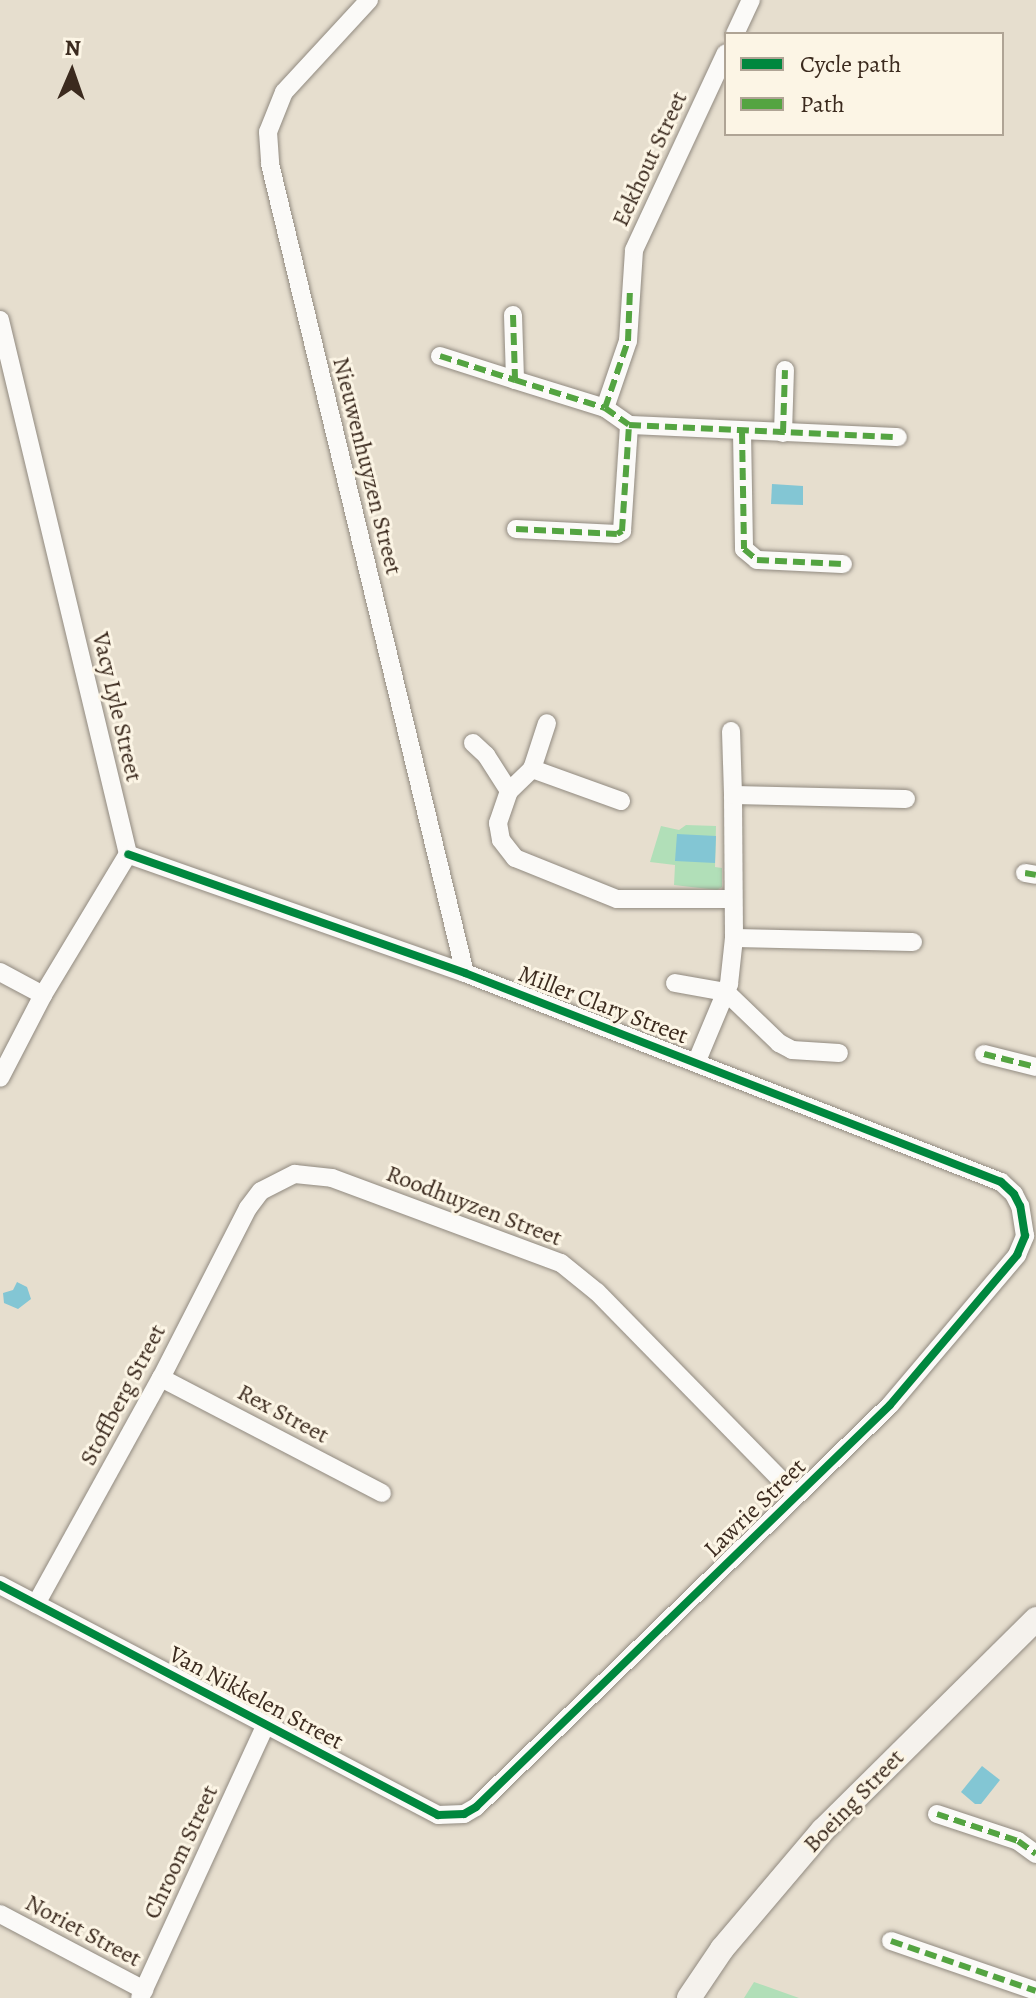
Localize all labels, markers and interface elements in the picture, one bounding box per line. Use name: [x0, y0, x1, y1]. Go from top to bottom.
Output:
north arrow: [32, 32, 112, 112]
legend: [724, 32, 1004, 136]
text: N: [64, 33, 81, 63]
text: Cycle path: [800, 48, 901, 80]
street label: Eekhout Street: [606, 87, 694, 231]
text: Path: [800, 88, 845, 120]
street label: Nieuwenhuyzen Street: [326, 354, 408, 578]
street label: Vacy Lyle Street: [86, 629, 148, 785]
street label: Miller Clary Street: [514, 959, 692, 1051]
street label: Roodhuyzen Street: [382, 1159, 566, 1253]
street label: Stoffberg Street: [74, 1320, 172, 1470]
street label: Rex Street: [232, 1378, 334, 1450]
street label: Lawrie Street: [698, 1452, 812, 1564]
street label: Van Nikkelen Street: [164, 1640, 348, 1756]
street label: Boeing Street: [798, 1743, 910, 1859]
street label: Chroom Street: [137, 1780, 225, 1924]
street label: Noriet Street: [20, 1888, 146, 1974]

